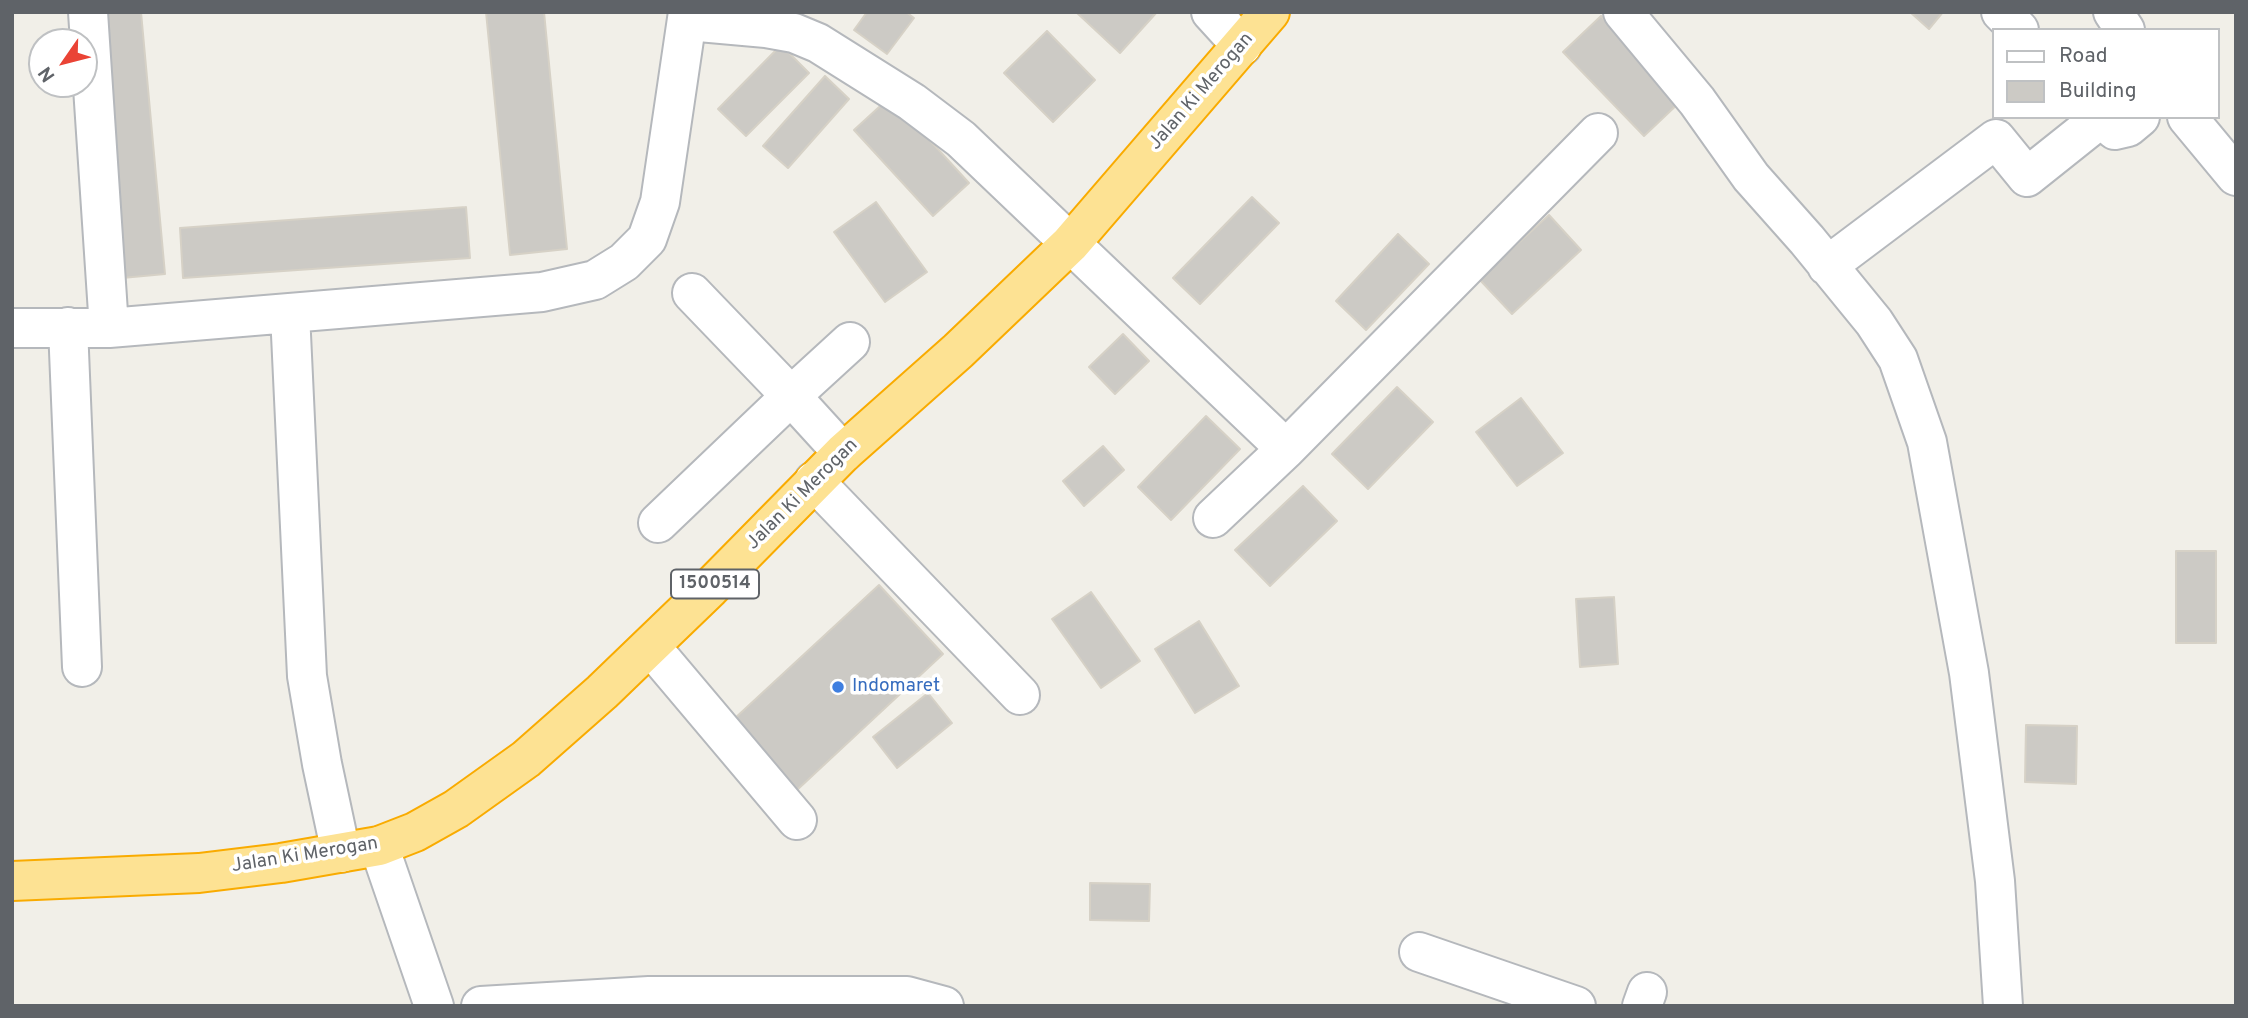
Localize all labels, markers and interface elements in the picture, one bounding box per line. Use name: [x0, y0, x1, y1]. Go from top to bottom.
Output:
north arrow: [28, 28, 98, 98]
legend: [1993, 28, 2220, 119]
street label: Jalan Ki Merogan: [1145, 29, 1259, 155]
text: Road: [2059, 43, 2108, 70]
text: N: [34, 61, 61, 86]
text: Building: [2059, 78, 2137, 105]
street label: Jalan Ki Merogan: [743, 435, 863, 555]
road number: 1500514: [671, 570, 759, 598]
place label: Indomaret: [852, 676, 940, 698]
marker: Indomaret: [830, 679, 846, 695]
street label: Jalan Ki Merogan: [230, 833, 380, 879]

